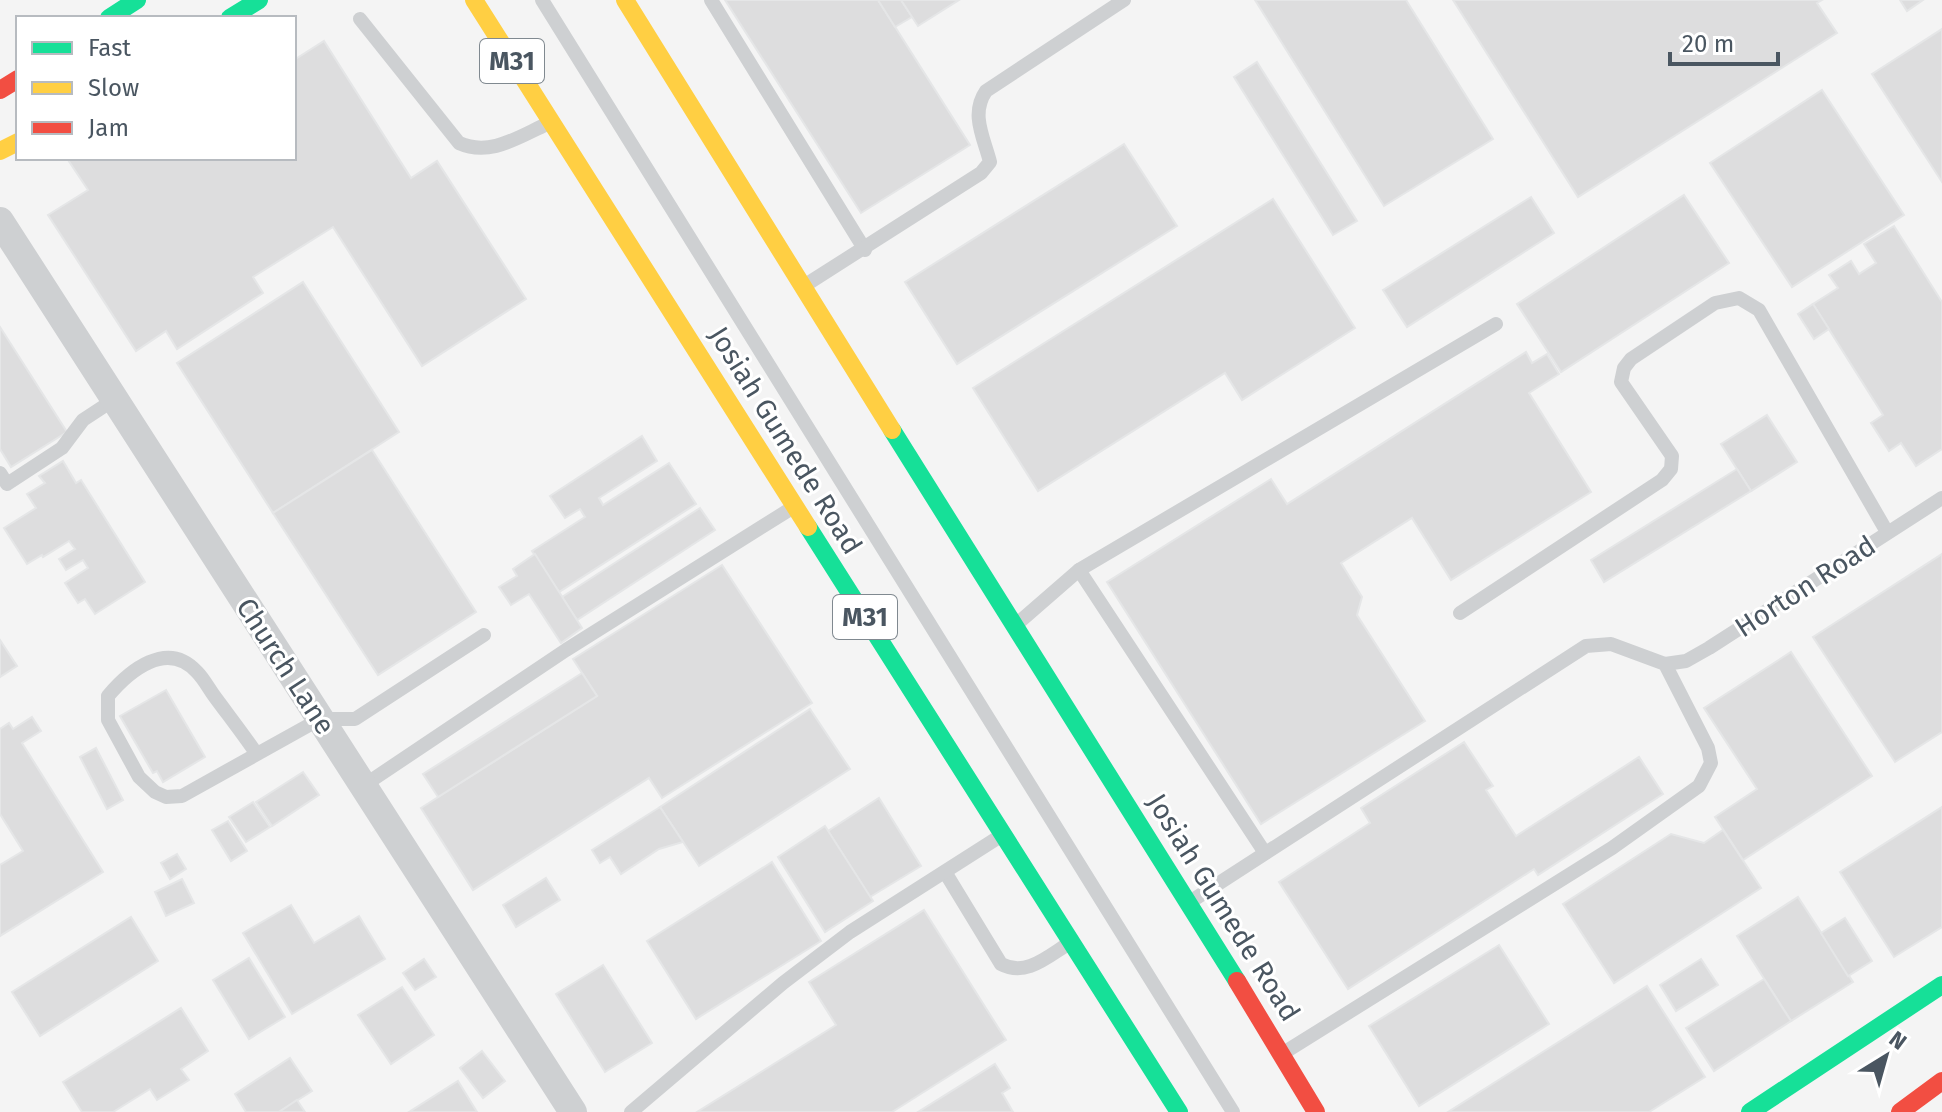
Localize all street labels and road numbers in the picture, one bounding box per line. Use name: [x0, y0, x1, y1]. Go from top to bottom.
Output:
road number: M31: [480, 39, 544, 83]
street label: Josiah Gumede Road: [702, 320, 869, 560]
street label: Horton Road: [1729, 529, 1882, 644]
street label: Church Lane: [229, 592, 342, 741]
road number: M31: [833, 595, 897, 639]
street label: Josiah Gumede Road: [1140, 787, 1307, 1027]

